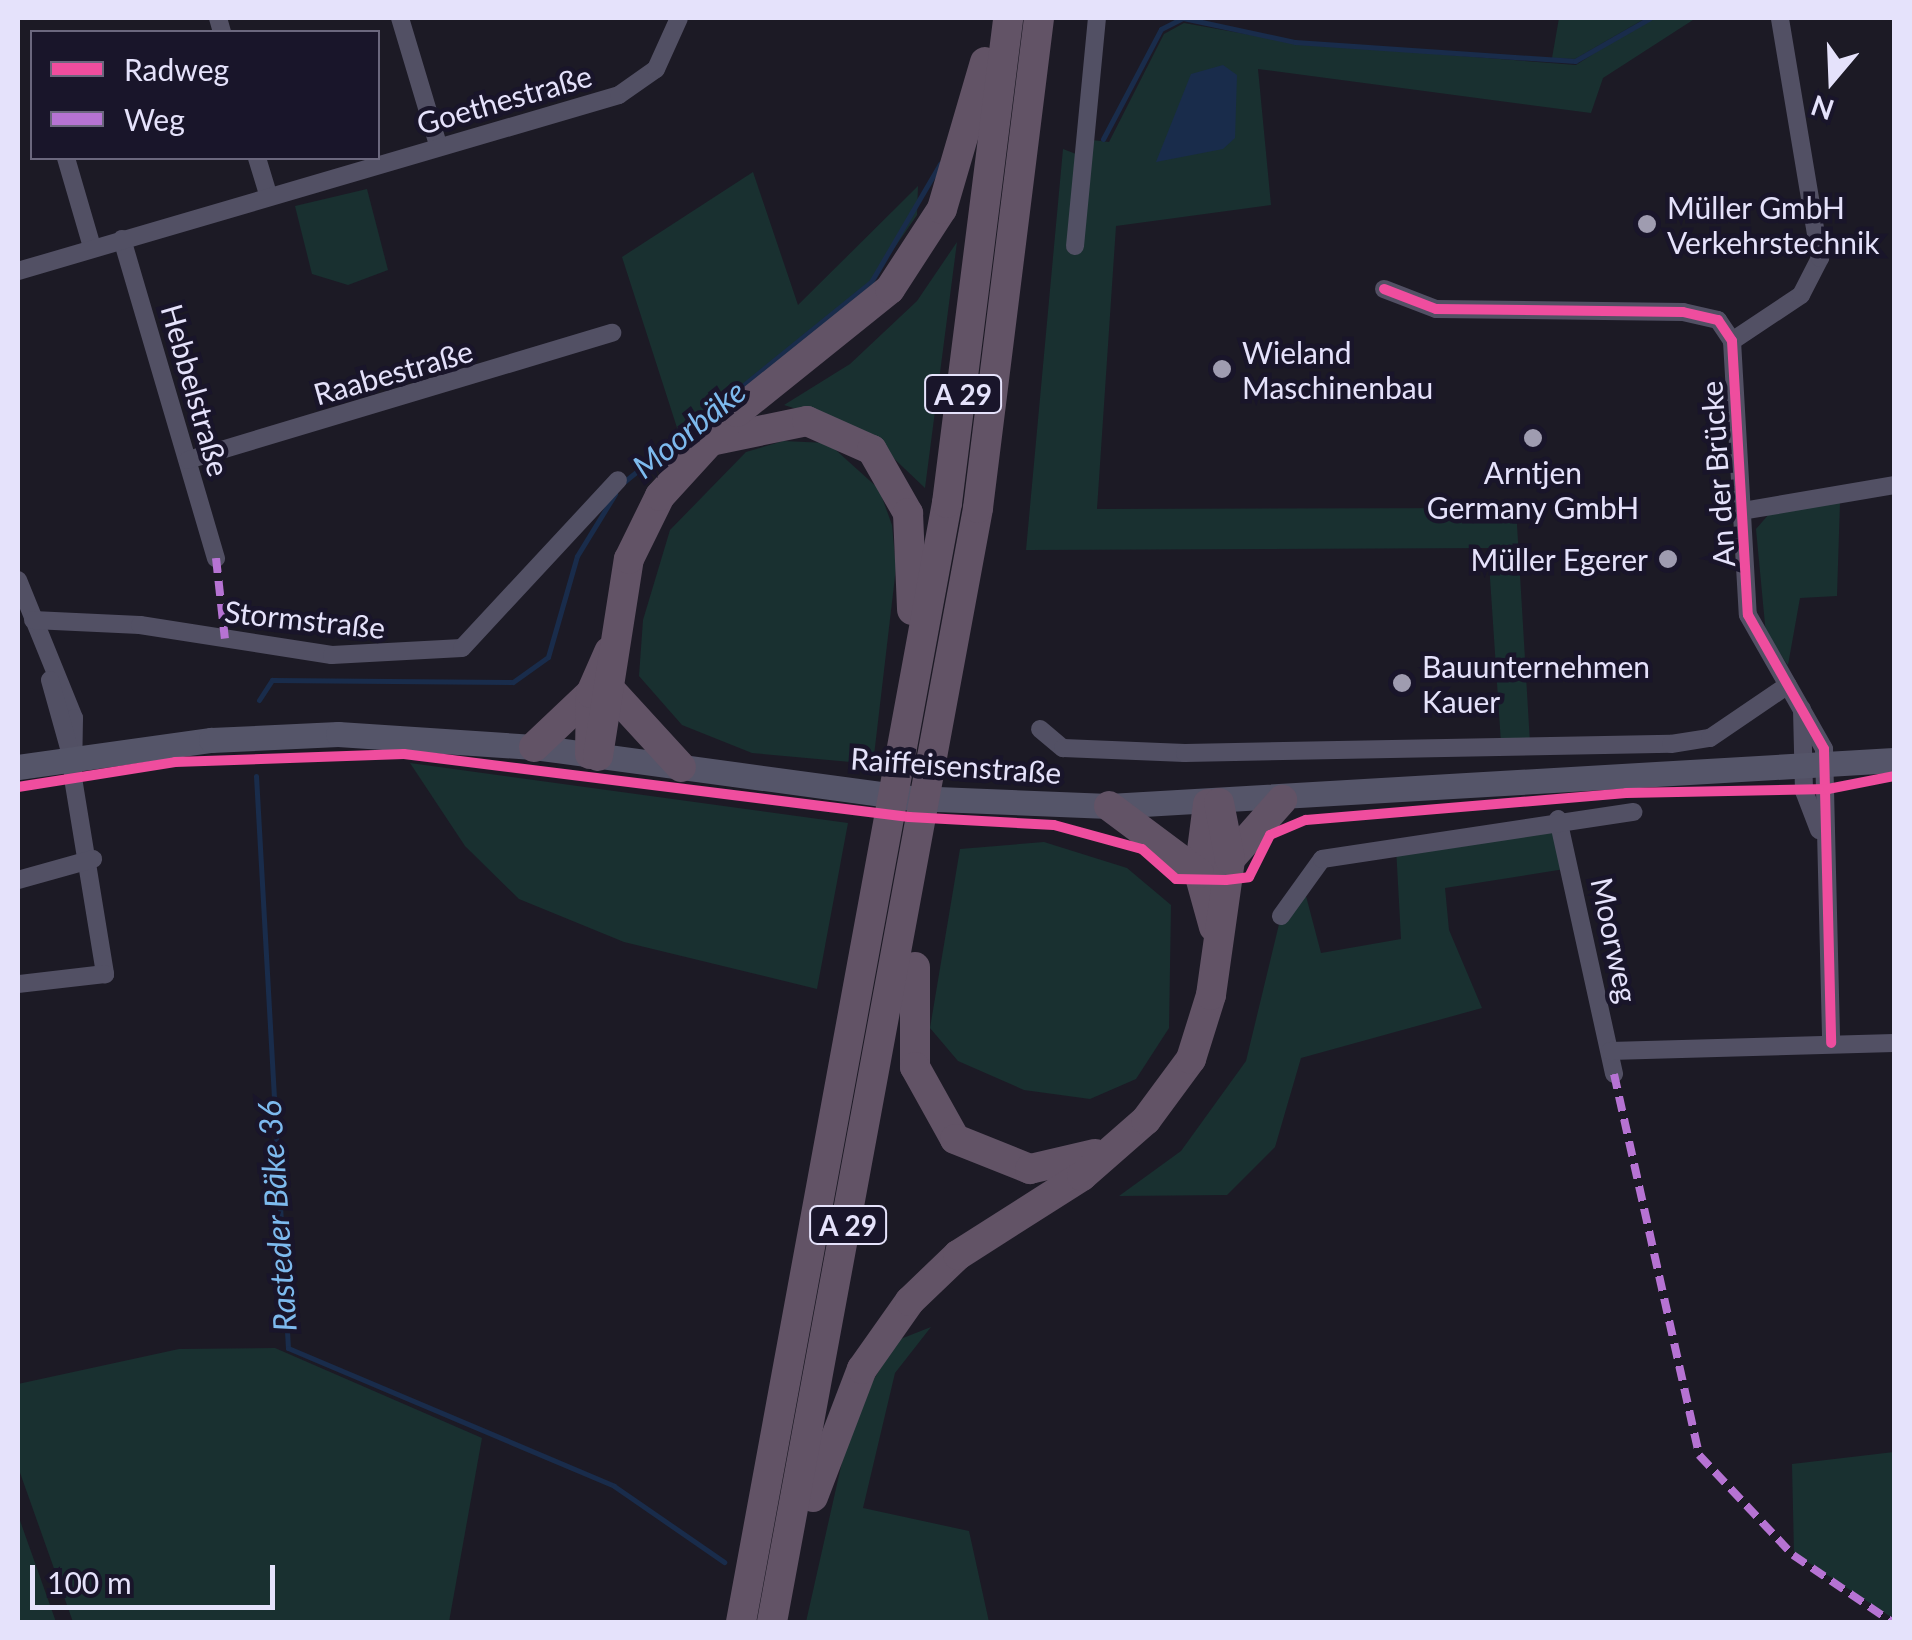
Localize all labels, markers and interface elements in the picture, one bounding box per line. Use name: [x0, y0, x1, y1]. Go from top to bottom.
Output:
legend: [30, 30, 380, 160]
north arrow: [1782, 30, 1882, 130]
text: Radweg: [124, 51, 229, 87]
street label: Goethestraße: [412, 57, 596, 141]
text: N: [1807, 89, 1838, 128]
text: Weg: [124, 101, 185, 137]
place label: Müller GmbH Verkehrstechnik: [1667, 189, 1879, 260]
marker: Müller GmbH Verkehrstechnik: [1636, 213, 1658, 235]
street label: Hebbelstraße: [154, 300, 238, 480]
street label: Raabestraße: [309, 332, 477, 412]
place label: Wieland Maschinenbau: [1242, 334, 1433, 404]
marker: Wieland Maschinenbau: [1211, 358, 1233, 380]
road number: A 29: [923, 371, 1003, 417]
water label: Moorbäke: [625, 372, 753, 486]
street label: An der Brücke: [1693, 379, 1741, 569]
marker: Arntjen Germany GmbH: [1522, 427, 1544, 449]
place label: Arntjen Germany GmbH: [1426, 454, 1640, 524]
place label: Müller Egerer: [1470, 541, 1648, 577]
marker: Müller Egerer: [1657, 548, 1679, 570]
street label: Stormstraße: [223, 593, 387, 645]
place label: Bauunternehmen Kauer: [1422, 648, 1650, 718]
marker: Bauunternehmen Kauer: [1391, 672, 1413, 694]
street label: Raiffeisenstraße: [849, 740, 1063, 790]
street label: Moorweg: [1584, 874, 1646, 1006]
water label: Rasteder Bäke 36: [250, 1099, 304, 1333]
road number: A 29: [808, 1202, 888, 1248]
scale bar: [35, 1545, 280, 1607]
text: 100 m: [47, 1564, 132, 1600]

